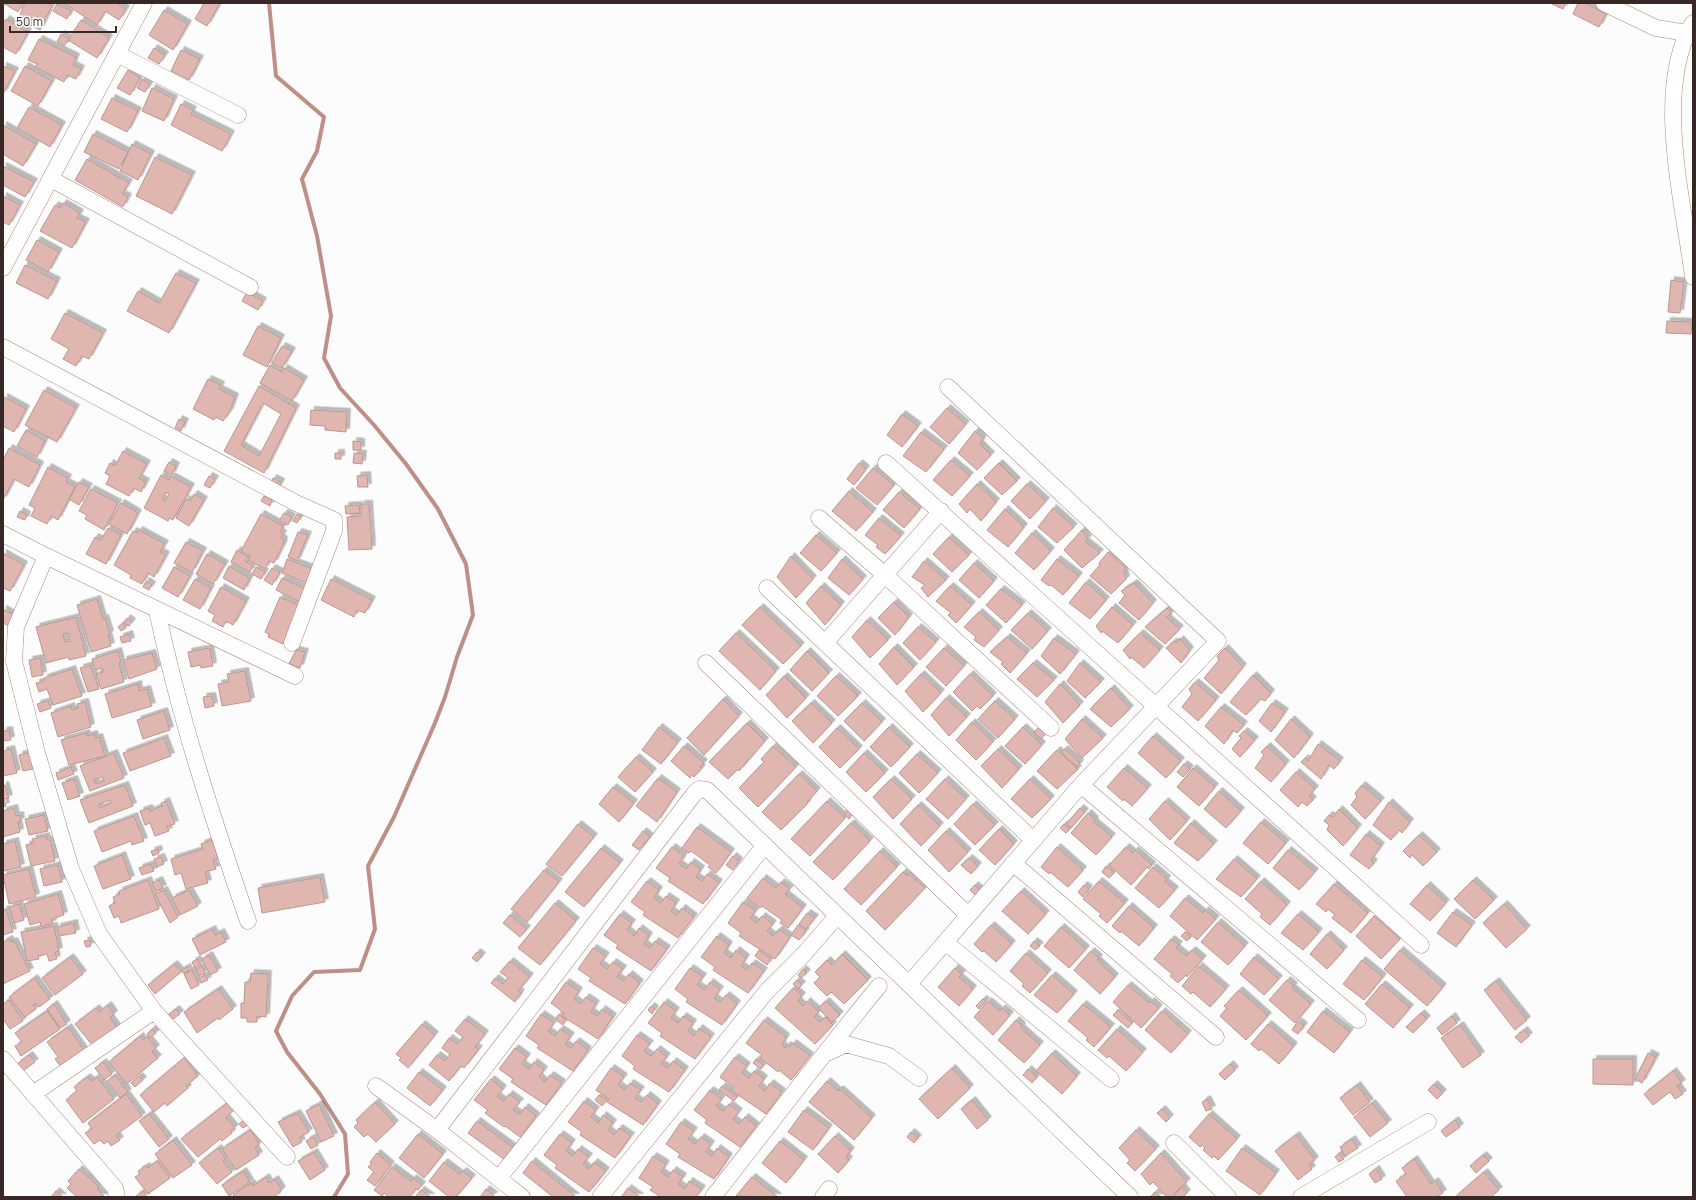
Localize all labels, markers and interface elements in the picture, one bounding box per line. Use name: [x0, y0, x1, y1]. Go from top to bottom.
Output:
scale bar: [10, 8, 116, 34]
text: 50 m: [16, 13, 43, 30]

